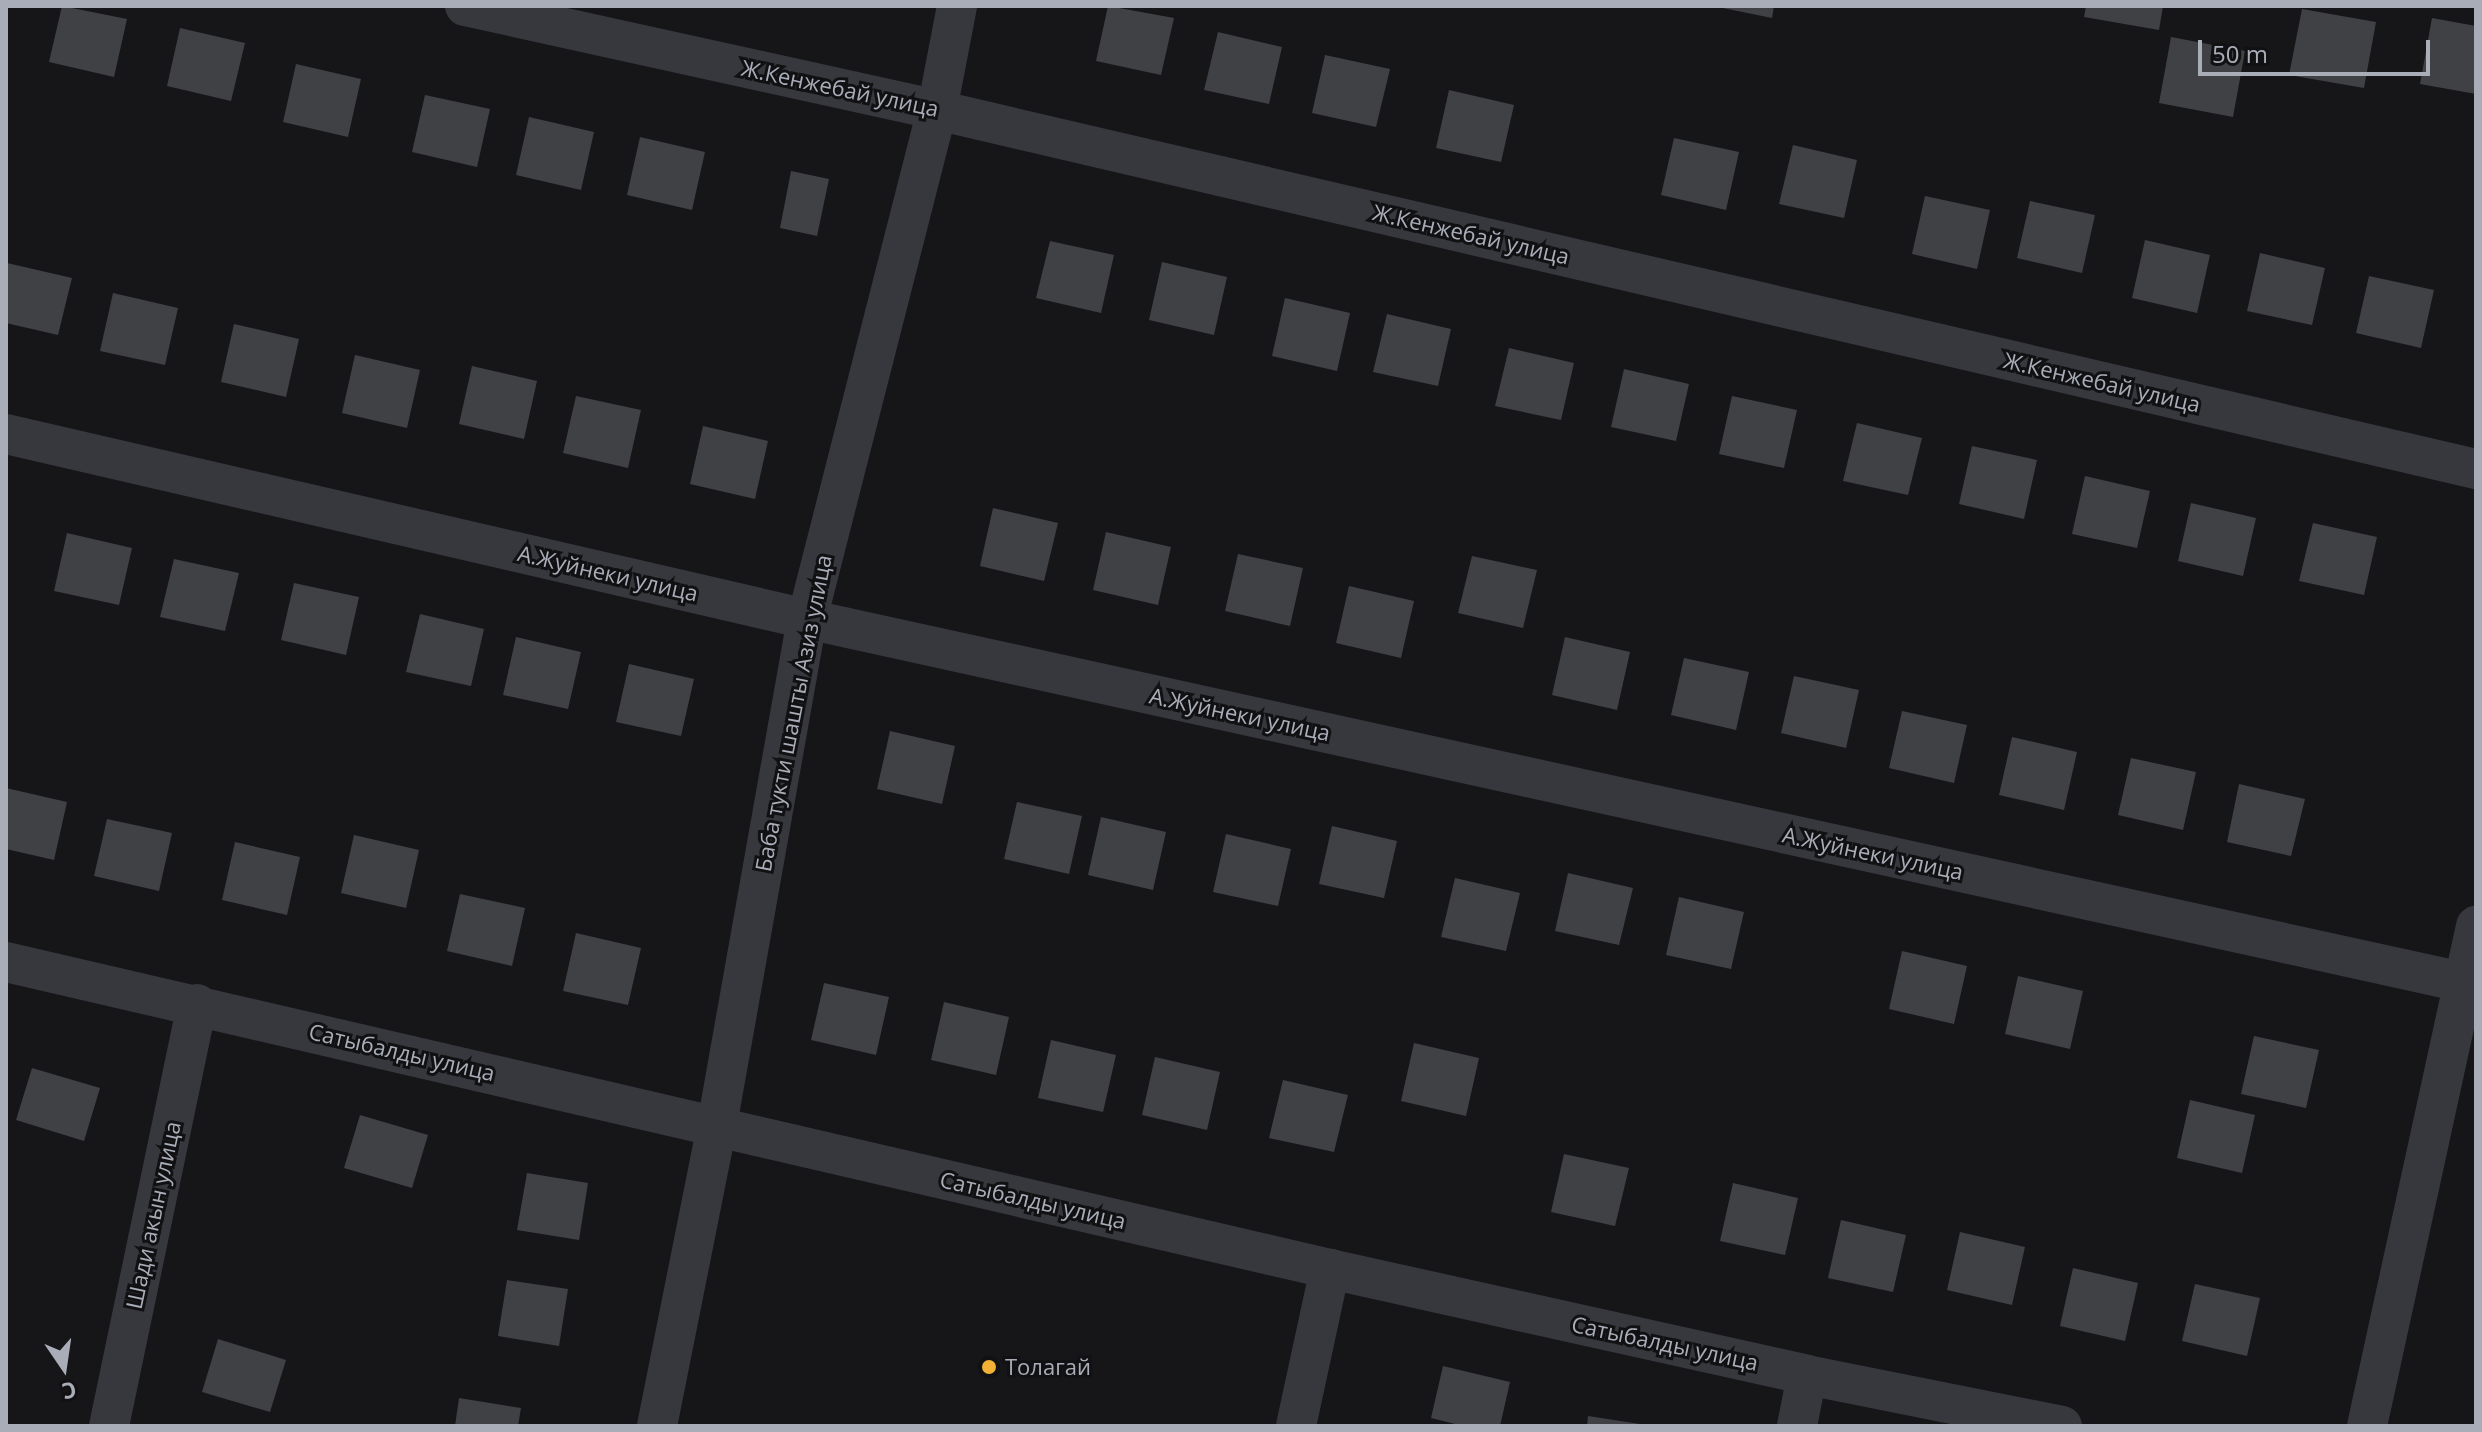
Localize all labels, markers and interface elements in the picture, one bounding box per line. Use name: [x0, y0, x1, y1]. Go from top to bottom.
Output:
scale bar: [2202, 24, 2434, 74]
text: 50 m: [2212, 37, 2268, 70]
street label: Ж.Кенжебай улица: [739, 54, 941, 122]
street label: Ж.Кенжебай улица: [1370, 199, 1572, 269]
street label: Ж.Кенжебай улица: [2001, 347, 2203, 417]
street label: А.Жуйнеки улица: [515, 539, 701, 607]
street label: Баба тукти шашты Азиз улица: [749, 552, 837, 874]
street label: А.Жуйнеки улица: [1147, 682, 1333, 746]
street label: А.Жуйнеки улица: [1780, 821, 1966, 885]
street label: Сатыбалды улица: [306, 1018, 498, 1086]
street label: Шади акын улица: [120, 1119, 186, 1311]
street label: Сатыбалды улица: [937, 1166, 1129, 1234]
street label: Сатыбалды улица: [1569, 1310, 1761, 1376]
north arrow: [24, 1328, 104, 1408]
place label: Толагай: [1005, 1354, 1091, 1380]
marker: Толагай: [980, 1358, 998, 1376]
text: С: [59, 1375, 80, 1408]

